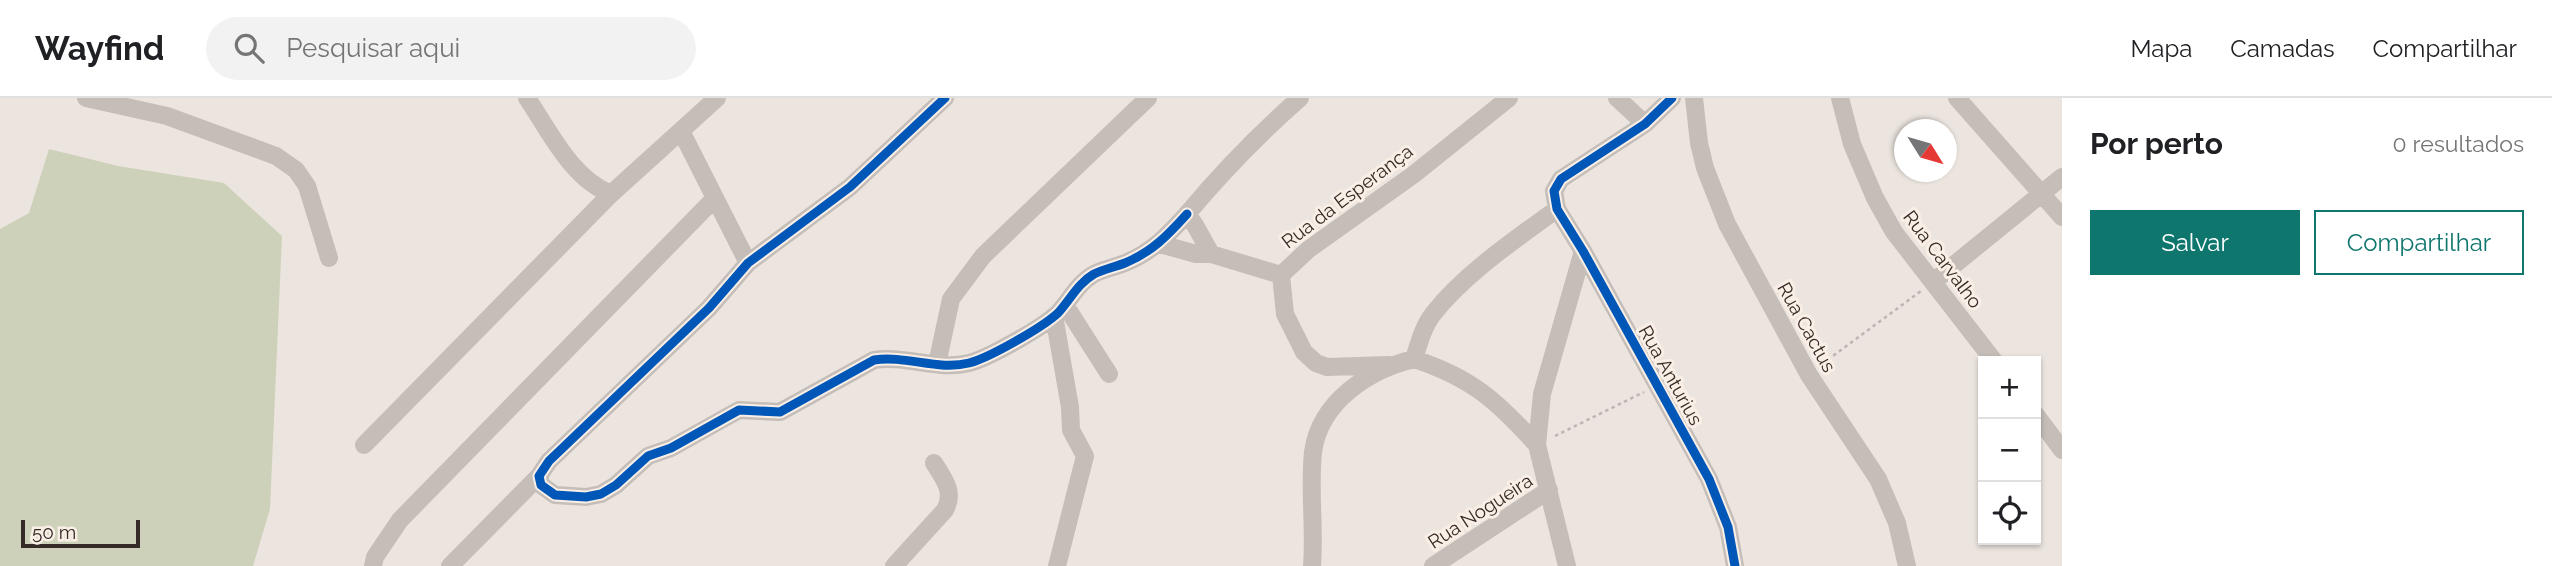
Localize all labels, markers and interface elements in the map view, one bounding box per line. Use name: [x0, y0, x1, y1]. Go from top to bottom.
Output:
search box: [206, 17, 696, 80]
text: Wayfind: [35, 29, 164, 68]
icon: search: [230, 29, 268, 67]
text: Pesquisar aqui: [286, 33, 460, 63]
text: Mapa: [2130, 34, 2192, 63]
text: Camadas: [2230, 34, 2335, 63]
text: Compartilhar: [2373, 34, 2517, 63]
north arrow: [1894, 119, 1957, 182]
text: Por perto: [2090, 126, 2223, 161]
text: 0 resultados: [2392, 130, 2524, 157]
street label: Rua da Esperança: [1277, 140, 1417, 252]
street label: Rua Carvalho: [1899, 206, 1987, 312]
button: Salvar: [2090, 210, 2300, 275]
button: Compartilhar: [2314, 210, 2524, 275]
street label: Rua Cactus: [1773, 278, 1841, 376]
street label: Rua Anturius: [1634, 321, 1708, 429]
map controls: [1978, 356, 2041, 545]
button: +: [1978, 356, 2041, 419]
button: −: [1978, 419, 2041, 482]
street label: Rua Nogueira: [1424, 469, 1536, 553]
button: locate: [1978, 482, 2041, 545]
scale bar: [21, 517, 140, 549]
text: 50 m: [32, 521, 76, 543]

